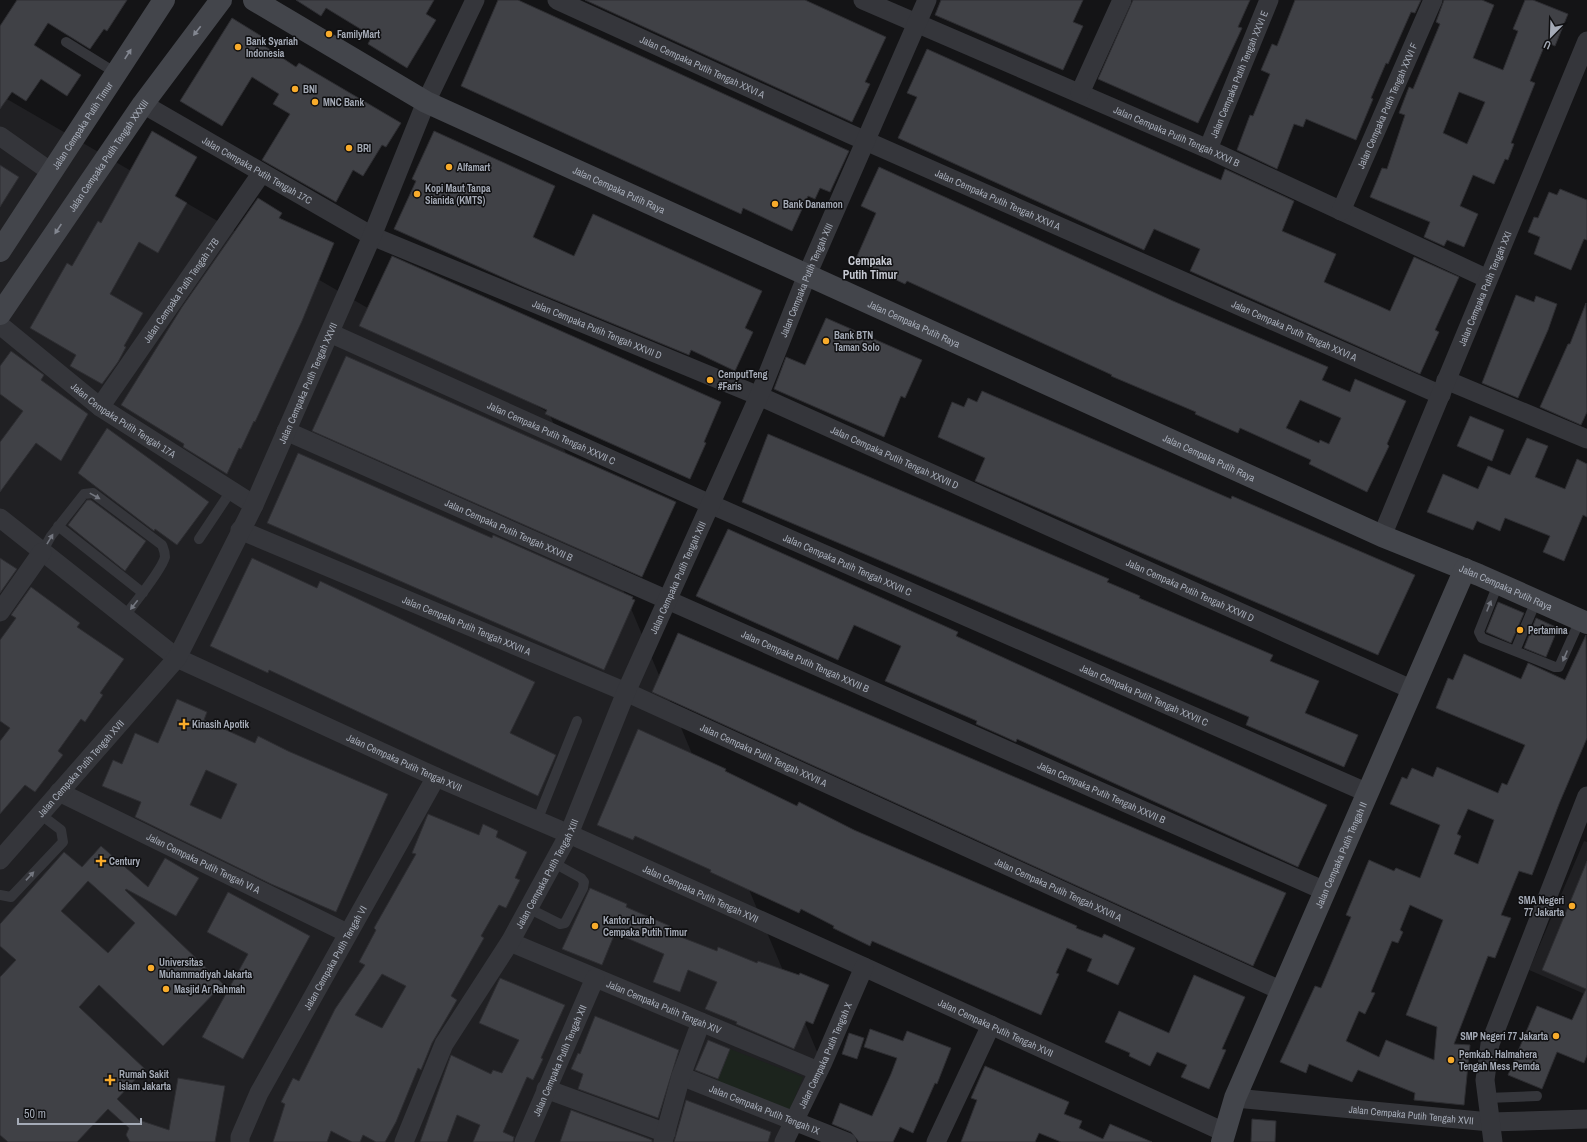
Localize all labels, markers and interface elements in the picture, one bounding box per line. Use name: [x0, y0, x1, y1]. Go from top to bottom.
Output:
street label: Jalan Cempaka Putih Tengah XXVI E: [1207, 9, 1271, 140]
north arrow: [1531, 16, 1571, 56]
one-way arrow: [193, 25, 202, 36]
place label: FamilyMart: [337, 28, 380, 41]
marker: FamilyMart: [324, 29, 334, 39]
street label: Jalan Cempaka Putih Tengah XXVI A: [638, 33, 767, 101]
place label: Bank Syariah Indonesia: [246, 35, 298, 60]
text: U: [1541, 37, 1553, 53]
street label: Jalan Cempaka Putih Tengah XXVI F: [1354, 41, 1421, 171]
marker: Bank Syariah Indonesia: [233, 42, 243, 52]
one-way arrow: [124, 49, 132, 60]
street label: Jalan Cempaka Putih Timur: [49, 79, 116, 172]
place label: BNI: [303, 83, 317, 96]
marker: BNI: [290, 84, 300, 94]
place label: MNC Bank: [323, 96, 364, 109]
street label: Jalan Cempaka Putih Tengah XXXIII: [66, 97, 151, 214]
marker: MNC Bank: [310, 97, 320, 107]
street label: Jalan Cempaka Putih Tengah XXVI B: [1112, 103, 1242, 170]
street label: Jalan Cempaka Putih Tengah 17C: [200, 134, 315, 207]
place label: BRI: [357, 142, 371, 155]
marker: BRI: [344, 143, 354, 153]
place label: Alfamart: [457, 161, 491, 174]
marker: Alfamart: [444, 162, 454, 172]
street label: Jalan Cempaka Putih Raya: [571, 164, 667, 217]
street label: Jalan Cempaka Putih Tengah XXVI A: [933, 166, 1063, 233]
place label: Kopi Maut Tanpa Sianida (KMTS): [425, 182, 491, 207]
marker: Kopi Maut Tanpa Sianida (KMTS): [412, 189, 422, 199]
place label: Bank Danamon: [783, 198, 843, 211]
marker: Bank Danamon: [770, 199, 780, 209]
street label: Jalan Cempaka Putih Tengah XIII: [777, 221, 836, 339]
one-way arrow: [54, 224, 62, 234]
street label: Jalan Cempaka Putih Tengah XXI: [1455, 229, 1515, 348]
street label: Jalan Cempaka Putih Tengah 17B: [140, 235, 222, 345]
district label: Cempaka Putih Timur: [843, 253, 897, 283]
street label: Jalan Cempaka Putih Tengah XXVII D: [530, 297, 664, 362]
street label: Jalan Cempaka Putih Raya: [866, 297, 962, 351]
street label: Jalan Cempaka Putih Tengah XXVI A: [1229, 297, 1359, 364]
street label: Jalan Cempaka Putih Tengah XXVII: [276, 321, 340, 446]
place label: Bank BTN Taman Solo: [834, 329, 880, 354]
marker: Bank BTN Taman Solo: [821, 336, 831, 346]
place label: CemputTeng #Faris: [718, 368, 768, 393]
marker: CemputTeng #Faris: [705, 375, 715, 385]
street label: Jalan Cempaka Putih Tengah 17A: [68, 380, 179, 461]
street label: Jalan Cempaka Putih Tengah XXVII C: [485, 399, 618, 468]
street label: Jalan Cempaka Putih Tengah XXVII D: [829, 423, 961, 492]
street label: Jalan Cempaka Putih Raya: [1161, 431, 1257, 485]
one-way arrow: [89, 493, 101, 499]
street label: Jalan Cempaka Putih Tengah XXVII B: [443, 496, 575, 564]
street label: Jalan Cempaka Putih Tengah XIII: [647, 519, 709, 636]
street label: Jalan Cempaka Putih Tengah XXVII C: [781, 531, 914, 599]
one-way arrow: [46, 534, 54, 544]
street label: Jalan Cempaka Putih Tengah XXVII D: [1124, 556, 1256, 625]
street label: Jalan Cempaka Putih Raya: [1457, 562, 1555, 614]
street label: Jalan Cempaka Putih Tengah XXVII A: [400, 593, 533, 659]
one-way arrow: [129, 599, 138, 610]
one-way arrow: [1486, 600, 1492, 612]
place label: Pertamina: [1528, 624, 1568, 637]
marker: Pertamina: [1515, 625, 1525, 635]
street label: Jalan Cempaka Putih Tengah XXVII B: [739, 627, 872, 696]
one-way arrow: [1561, 650, 1567, 662]
street label: Jalan Cempaka Putih Tengah XXVII C: [1078, 661, 1210, 729]
street label: Jalan Cempaka Putih Tengah XVII: [35, 717, 127, 820]
place label: Kinasih Apotik: [192, 718, 250, 731]
marker: Kinasih Apotik: [179, 719, 189, 729]
street label: Jalan Cempaka Putih Tengah XXVII A: [698, 721, 830, 790]
street label: Jalan Cempaka Putih Tengah XVII: [345, 731, 464, 794]
street label: Jalan Cempaka Putih Tengah XXVII B: [1035, 759, 1168, 827]
street label: Jalan Cempaka Putih Tengah II: [1312, 800, 1370, 910]
street label: Jalan Cempaka Putih Tengah XIII: [513, 817, 581, 931]
street label: Jalan Cempaka Putih Tengah VI A: [144, 830, 263, 897]
place label: Century: [109, 855, 140, 868]
street label: Jalan Cempaka Putih Tengah XXVII A: [993, 855, 1124, 924]
marker: Century: [96, 856, 106, 866]
street label: Jalan Cempaka Putih Tengah XVII: [641, 862, 760, 926]
one-way arrow: [25, 871, 35, 881]
place label: SMA Negeri 77 Jakarta: [1518, 894, 1564, 919]
marker: SMA Negeri 77 Jakarta: [1567, 901, 1577, 911]
street label: Jalan Cempaka Putih Tengah VI: [301, 903, 370, 1012]
place label: Kantor Lurah Cempaka Putih Timur: [603, 914, 688, 939]
marker: Kantor Lurah Cempaka Putih Timur: [590, 921, 600, 931]
place label: Universitas Muhammadiyah Jakarta: [159, 956, 252, 981]
marker: Universitas Muhammadiyah Jakarta: [146, 963, 156, 973]
street label: Jalan Cempaka Putih Tengah XIV: [605, 977, 724, 1037]
place label: Masjid Ar Rahmah: [174, 983, 245, 996]
marker: Masjid Ar Rahmah: [161, 984, 171, 994]
street label: Jalan Cempaka Putih Tengah XVII: [936, 996, 1055, 1060]
street label: Jalan Cempaka Putih Tengah X: [795, 1000, 855, 1111]
street label: Jalan Cempaka Putih Tengah XII: [530, 1003, 590, 1118]
place label: SMP Negeri 77 Jakarta: [1460, 1030, 1548, 1043]
marker: SMP Negeri 77 Jakarta: [1551, 1031, 1561, 1041]
place label: Pemkab. Halmahera Tengah Mess Pemda: [1459, 1048, 1540, 1073]
marker: Pemkab. Halmahera Tengah Mess Pemda: [1446, 1055, 1456, 1065]
place label: Rumah Sakit Islam Jakarta: [119, 1068, 171, 1093]
marker: Rumah Sakit Islam Jakarta: [104, 1074, 116, 1086]
street label: Jalan Cempaka Putih Tengah IX: [707, 1082, 822, 1138]
scale bar: [18, 1100, 141, 1126]
street label: Jalan Cempaka Putih Tengah XVII: [1348, 1103, 1474, 1127]
text: 50 m: [24, 1106, 46, 1122]

